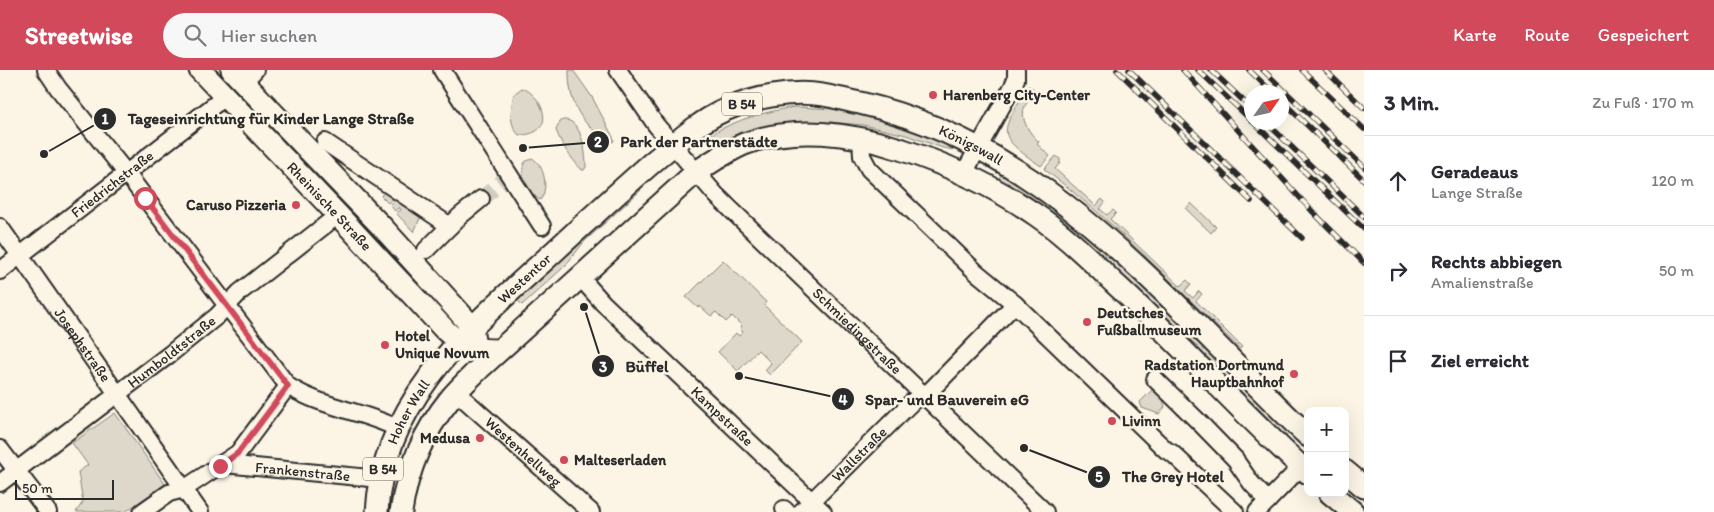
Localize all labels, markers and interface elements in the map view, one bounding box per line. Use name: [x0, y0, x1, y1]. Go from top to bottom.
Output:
search box: [163, 13, 513, 58]
text: Streetwise: [25, 21, 133, 50]
icon: search: [181, 21, 209, 49]
text: Hier suchen: [221, 24, 317, 47]
text: Karte: [1453, 24, 1496, 46]
text: Route: [1524, 24, 1570, 46]
text: Gespeichert: [1598, 24, 1689, 46]
north arrow: [1244, 85, 1289, 130]
place label: Harenberg City-Center: [943, 86, 1091, 105]
marker: Harenberg City-Center: [927, 89, 939, 101]
text: 3 Min.: [1384, 90, 1439, 115]
road number: B 54: [722, 92, 762, 116]
text: Zu Fuß · 170 m: [1592, 93, 1694, 112]
callout: Tageseinrichtung für Kinder Lange Straße: [93, 103, 424, 134]
text: Tageseinrichtung für Kinder Lange Straße: [127, 109, 415, 129]
text: 1: [102, 110, 109, 128]
street label: Königswall: [936, 121, 1007, 169]
callout: Park der Partnerstädte: [585, 126, 788, 157]
text: Park der Partnerstädte: [620, 132, 778, 151]
text: 2: [594, 133, 602, 151]
street label: Friedrichstraße: [68, 147, 157, 222]
street label: Rheinische Straße: [283, 158, 376, 255]
text: Geradeaus: [1431, 160, 1518, 183]
icon: ahead: [1384, 167, 1412, 195]
text: 120 m: [1651, 171, 1694, 190]
text: Lange Straße: [1431, 183, 1523, 202]
route start: [134, 187, 157, 210]
place label: Caruso Pizzeria: [186, 196, 286, 214]
marker: Caruso Pizzeria: [290, 199, 302, 211]
street label: Westentor: [494, 249, 555, 308]
text: Rechts abbiegen: [1431, 250, 1562, 273]
icon: right: [1384, 257, 1412, 285]
text: 50 m: [1659, 261, 1694, 280]
text: Amalienstraße: [1431, 273, 1534, 292]
street label: Schmiedingstraße: [809, 284, 905, 378]
street label: Josephstraße: [51, 304, 115, 385]
place label: Deutsches Fußballmuseum: [1097, 304, 1202, 339]
street label: Humboldtstraße: [124, 312, 219, 392]
marker: Deutsches Fußballmuseum: [1081, 316, 1093, 328]
place label: Hotel Unique Novum: [395, 327, 490, 363]
marker: Hotel Unique Novum: [379, 339, 391, 351]
icon: arrive: [1384, 347, 1412, 375]
text: Ziel erreicht: [1431, 349, 1529, 372]
callout: Büffel: [590, 351, 678, 382]
place label: Radstation Dortmund Hauptbahnhof: [1144, 356, 1285, 392]
text: Büffel: [626, 357, 669, 376]
text: 3: [599, 358, 607, 376]
marker: Radstation Dortmund Hauptbahnhof: [1288, 368, 1300, 380]
street label: Hoher Wall: [383, 375, 434, 447]
street label: Kampstraße: [687, 382, 757, 450]
callout: Spar- und Bauverein eG: [831, 384, 1039, 415]
text: Spar- und Bauverein eG: [865, 390, 1029, 410]
text: 4: [838, 391, 848, 409]
map controls: [1304, 407, 1349, 497]
button: +: [1304, 407, 1349, 452]
place label: Livinn: [1122, 412, 1161, 430]
street label: Westenhellweg: [481, 413, 566, 491]
marker: Livinn: [1106, 415, 1118, 427]
street label: Wallstraße: [828, 423, 891, 485]
place label: Medusa: [420, 429, 470, 447]
marker: Medusa: [474, 432, 486, 444]
place label: Malteserladen: [574, 451, 667, 469]
button: −: [1304, 452, 1349, 497]
marker: Malteserladen: [558, 454, 570, 466]
route end: [209, 455, 232, 478]
street label: Frankenstraße: [254, 458, 351, 485]
road number: B 54: [363, 458, 403, 480]
callout: The Grey Hotel: [1087, 461, 1234, 492]
text: The Grey Hotel: [1121, 467, 1224, 487]
text: 5: [1095, 468, 1103, 486]
scale bar: [15, 477, 114, 500]
text: 50 m: [22, 480, 53, 497]

